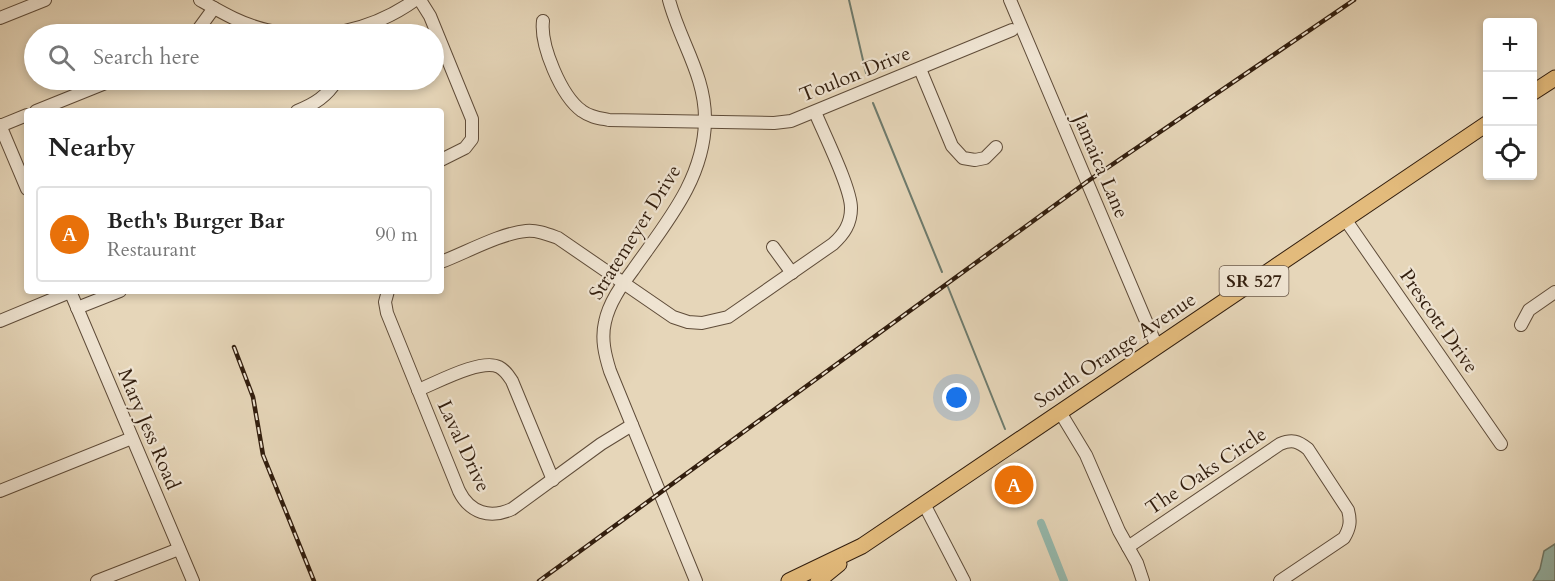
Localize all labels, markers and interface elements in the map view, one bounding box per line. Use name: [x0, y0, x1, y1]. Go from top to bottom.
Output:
map controls: [1483, 18, 1537, 180]
button: +: [1483, 18, 1537, 72]
search box: [24, 24, 444, 90]
street label: Toulon Drive: [795, 39, 915, 109]
icon: search: [45, 41, 78, 74]
text: Search here: [93, 42, 200, 72]
button: −: [1483, 72, 1537, 126]
street label: Jamaica Lane: [1066, 107, 1135, 222]
button: locate: [1483, 126, 1537, 180]
text: Nearby: [48, 130, 136, 165]
street label: Stratemeyer Drive: [583, 159, 687, 305]
text: Beth's Burger Bar: [107, 206, 285, 236]
text: A: [62, 221, 77, 248]
text: 90 m: [375, 221, 418, 248]
text: Restaurant: [107, 236, 196, 263]
street label: Prescott Drive: [1393, 264, 1485, 378]
road number: SR 527: [1220, 266, 1288, 296]
street label: South Orange Avenue: [1029, 286, 1201, 414]
street label: Mary Jess Road: [111, 364, 187, 494]
your location: [942, 383, 971, 412]
street label: Laval Drive: [431, 396, 497, 496]
street label: The Oaks Circle: [1140, 421, 1272, 521]
pin: A: [994, 462, 1034, 508]

